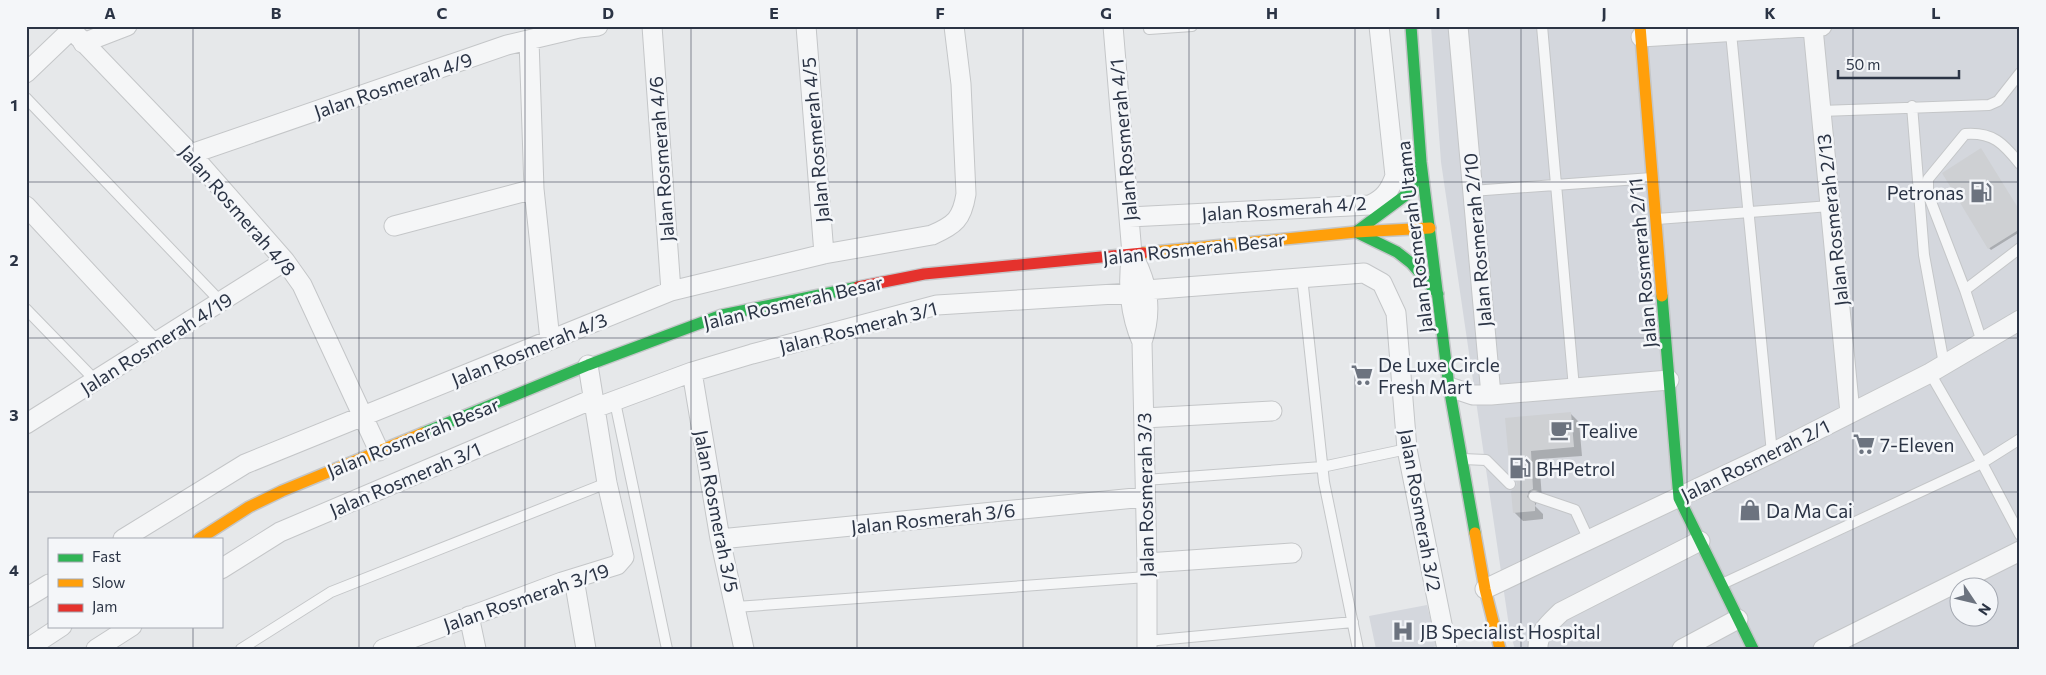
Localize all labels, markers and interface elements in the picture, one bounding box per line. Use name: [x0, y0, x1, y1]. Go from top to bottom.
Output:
text: A: [104, 3, 116, 22]
text: B: [271, 3, 282, 22]
text: C: [437, 3, 448, 22]
text: D: [602, 3, 614, 22]
text: E: [769, 3, 779, 22]
text: F: [935, 3, 945, 22]
text: G: [1100, 3, 1112, 22]
text: H: [1266, 3, 1278, 22]
text: I: [1435, 3, 1441, 22]
text: J: [1601, 3, 1607, 22]
text: K: [1764, 3, 1776, 22]
text: L: [1931, 3, 1941, 22]
street label: Jalan Rosmerah 4/9: [311, 47, 475, 123]
scale bar: [1838, 48, 1960, 80]
text: 50 m: [1846, 55, 1880, 73]
street label: Jalan Rosmerah 4/5: [796, 56, 834, 224]
street label: Jalan Rosmerah 4/1: [1104, 58, 1142, 222]
street label: Jalan Rosmerah 4/6: [644, 75, 678, 243]
text: 1: [10, 95, 18, 114]
street label: Jalan Rosmerah 2/13: [1812, 133, 1852, 307]
street label: Jalan Rosmerah 4/8: [175, 140, 301, 280]
street label: Jalan Rosmerah Utama: [1391, 140, 1437, 334]
street label: Jalan Rosmerah 2/10: [1458, 152, 1496, 328]
street label: Jalan Rosmerah 2/11: [1623, 177, 1661, 349]
fuel station icon: Petronas: [1968, 179, 1994, 205]
place label: Petronas: [1887, 181, 1964, 204]
street label: Jalan Rosmerah 4/2: [1201, 191, 1367, 225]
street label: Jalan Rosmerah Besar: [1102, 227, 1287, 269]
text: 2: [9, 250, 19, 269]
street label: Jalan Rosmerah Besar: [701, 270, 885, 334]
street label: Jalan Rosmerah 4/19: [76, 287, 236, 399]
street label: Jalan Rosmerah 3/1: [777, 296, 939, 358]
street label: Jalan Rosmerah 4/3: [448, 307, 610, 391]
place label: De Luxe Circle Fresh Mart: [1378, 353, 1500, 398]
supermarket icon: De Luxe Circle Fresh Mart: [1349, 362, 1375, 388]
street label: Jalan Rosmerah Besar: [324, 392, 503, 482]
text: 3: [9, 405, 19, 424]
street label: Jalan Rosmerah 3/3: [1132, 412, 1158, 578]
street label: Jalan Rosmerah 2/1: [1677, 414, 1833, 506]
cafe icon: Tealive: [1548, 417, 1574, 443]
place label: Tealive: [1578, 419, 1638, 442]
street label: Jalan Rosmerah 3/2: [1395, 427, 1447, 593]
street label: Jalan Rosmerah 3/5: [690, 428, 744, 594]
supermarket icon: 7-Eleven: [1851, 431, 1877, 457]
place label: 7-Eleven: [1880, 433, 1954, 456]
street label: Jalan Rosmerah 3/1: [326, 437, 484, 521]
fuel station icon: BHPetrol: [1507, 455, 1533, 481]
place label: BHPetrol: [1536, 457, 1615, 480]
shop icon: Da Ma Cai: [1737, 497, 1763, 523]
street label: Jalan Rosmerah 3/6: [850, 498, 1016, 538]
place label: Da Ma Cai: [1766, 499, 1853, 522]
legend: [48, 538, 222, 628]
text: Fast: [92, 547, 121, 565]
street label: Jalan Rosmerah 3/19: [440, 558, 612, 636]
text: 4: [9, 560, 19, 579]
text: Slow: [92, 573, 125, 591]
north arrow: [1948, 578, 1998, 628]
text: Jam: [92, 597, 117, 615]
text: N: [1975, 601, 1995, 619]
hospital icon: JB Specialist Hospital: [1390, 618, 1416, 644]
place label: JB Specialist Hospital: [1420, 620, 1601, 643]

